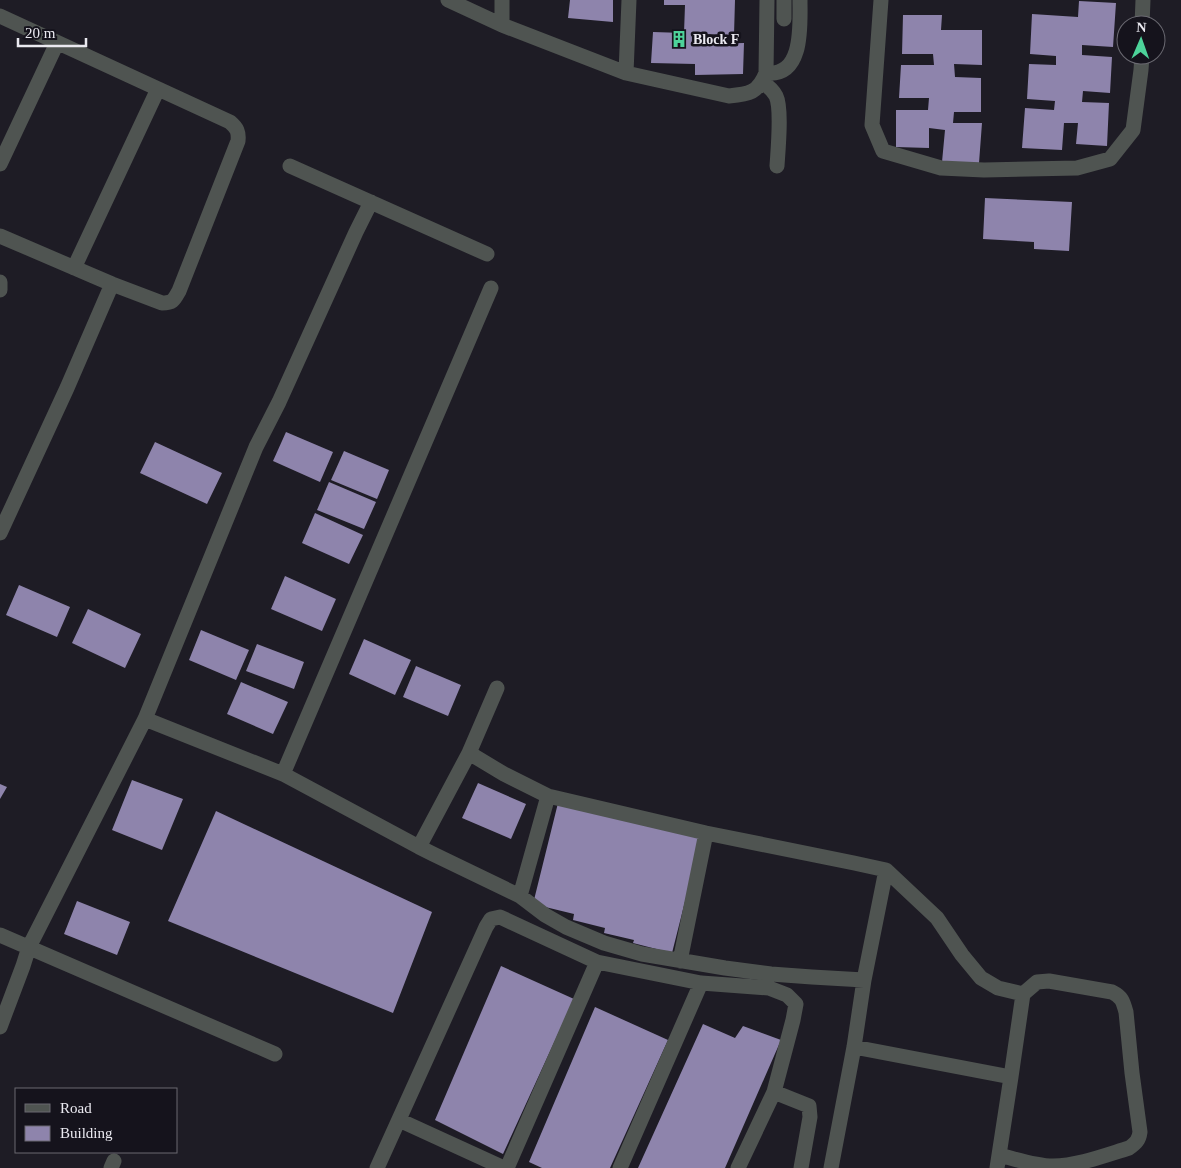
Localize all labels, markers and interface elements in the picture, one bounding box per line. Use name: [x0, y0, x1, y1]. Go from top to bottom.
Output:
scale bar: [18, 15, 85, 47]
north arrow: [1116, 15, 1166, 65]
text: N: [1136, 20, 1147, 35]
text: 20 m: [25, 25, 56, 41]
building icon: Block F: [669, 29, 689, 49]
place label: Block F: [693, 32, 739, 47]
legend: [15, 1088, 178, 1153]
text: Road: [60, 1100, 92, 1116]
text: Building: [60, 1125, 113, 1141]

